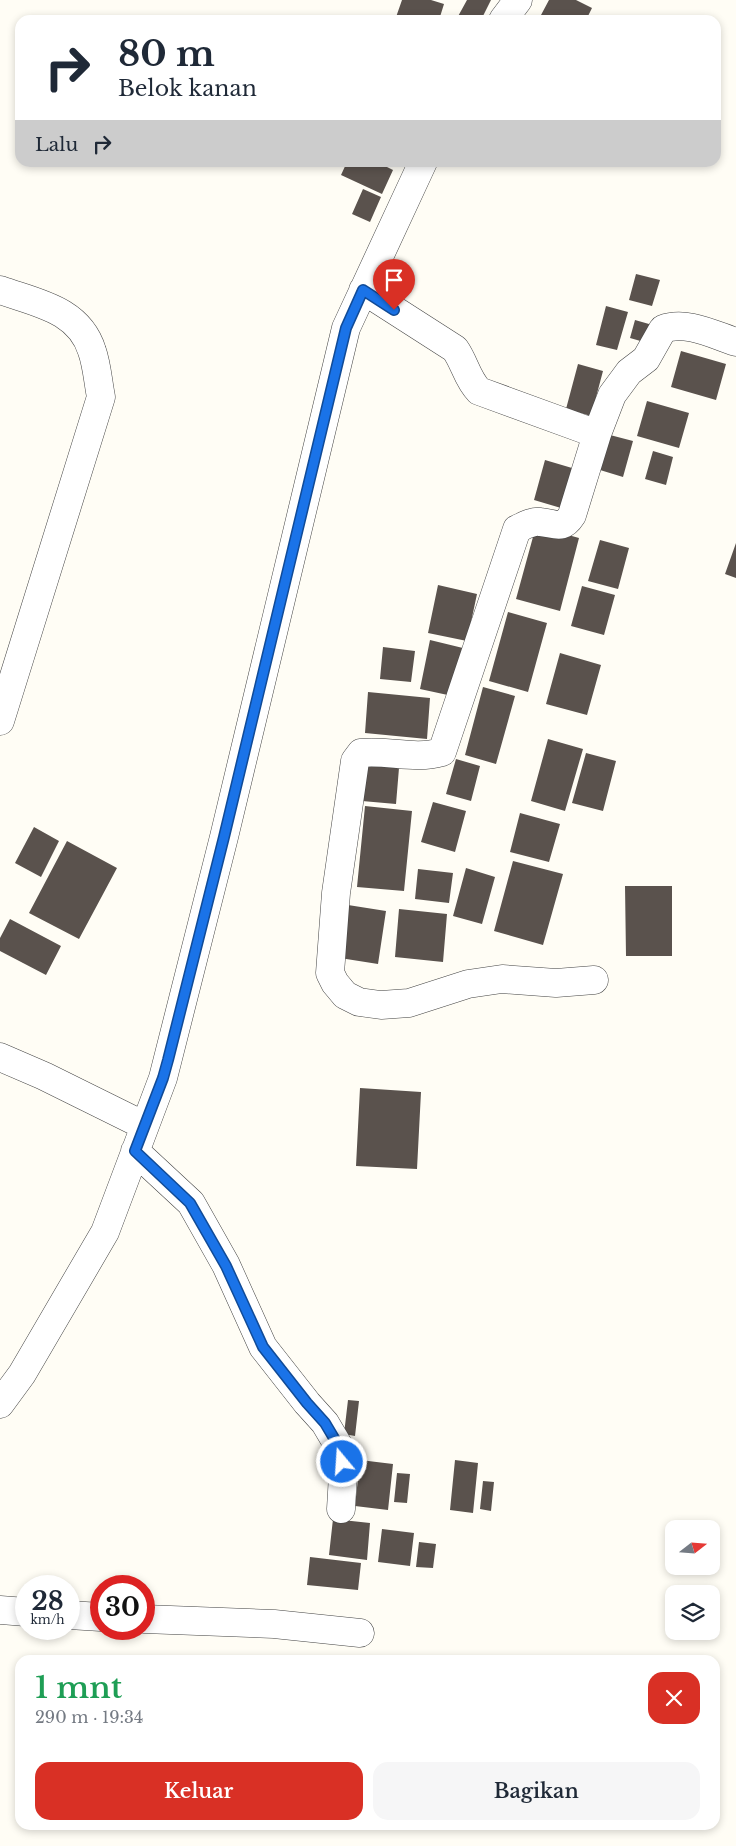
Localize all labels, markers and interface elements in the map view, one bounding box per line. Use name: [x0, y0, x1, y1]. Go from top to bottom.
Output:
text: 80 m: [118, 32, 215, 75]
icon: right: [35, 35, 100, 100]
text: Belok kanan: [118, 75, 257, 102]
icon: right: [88, 130, 116, 158]
text: Lalu: [35, 133, 78, 156]
pin: [373, 259, 415, 310]
icon: arrive: [380, 266, 408, 294]
position arrow: [315, 1435, 367, 1487]
north arrow: [665, 1520, 720, 1575]
map controls: [665, 1520, 720, 1640]
speed limit sign: 30: [90, 1575, 155, 1640]
button: layers: [665, 1585, 720, 1640]
text: 28: [31, 1586, 64, 1617]
text: km/h: [30, 1612, 65, 1627]
text: 1 mnt: [35, 1669, 122, 1706]
button: close: [648, 1672, 700, 1724]
text: 290 m · 19:34: [35, 1707, 143, 1727]
button: Keluar: [35, 1762, 363, 1820]
button: Bagikan: [373, 1762, 700, 1820]

